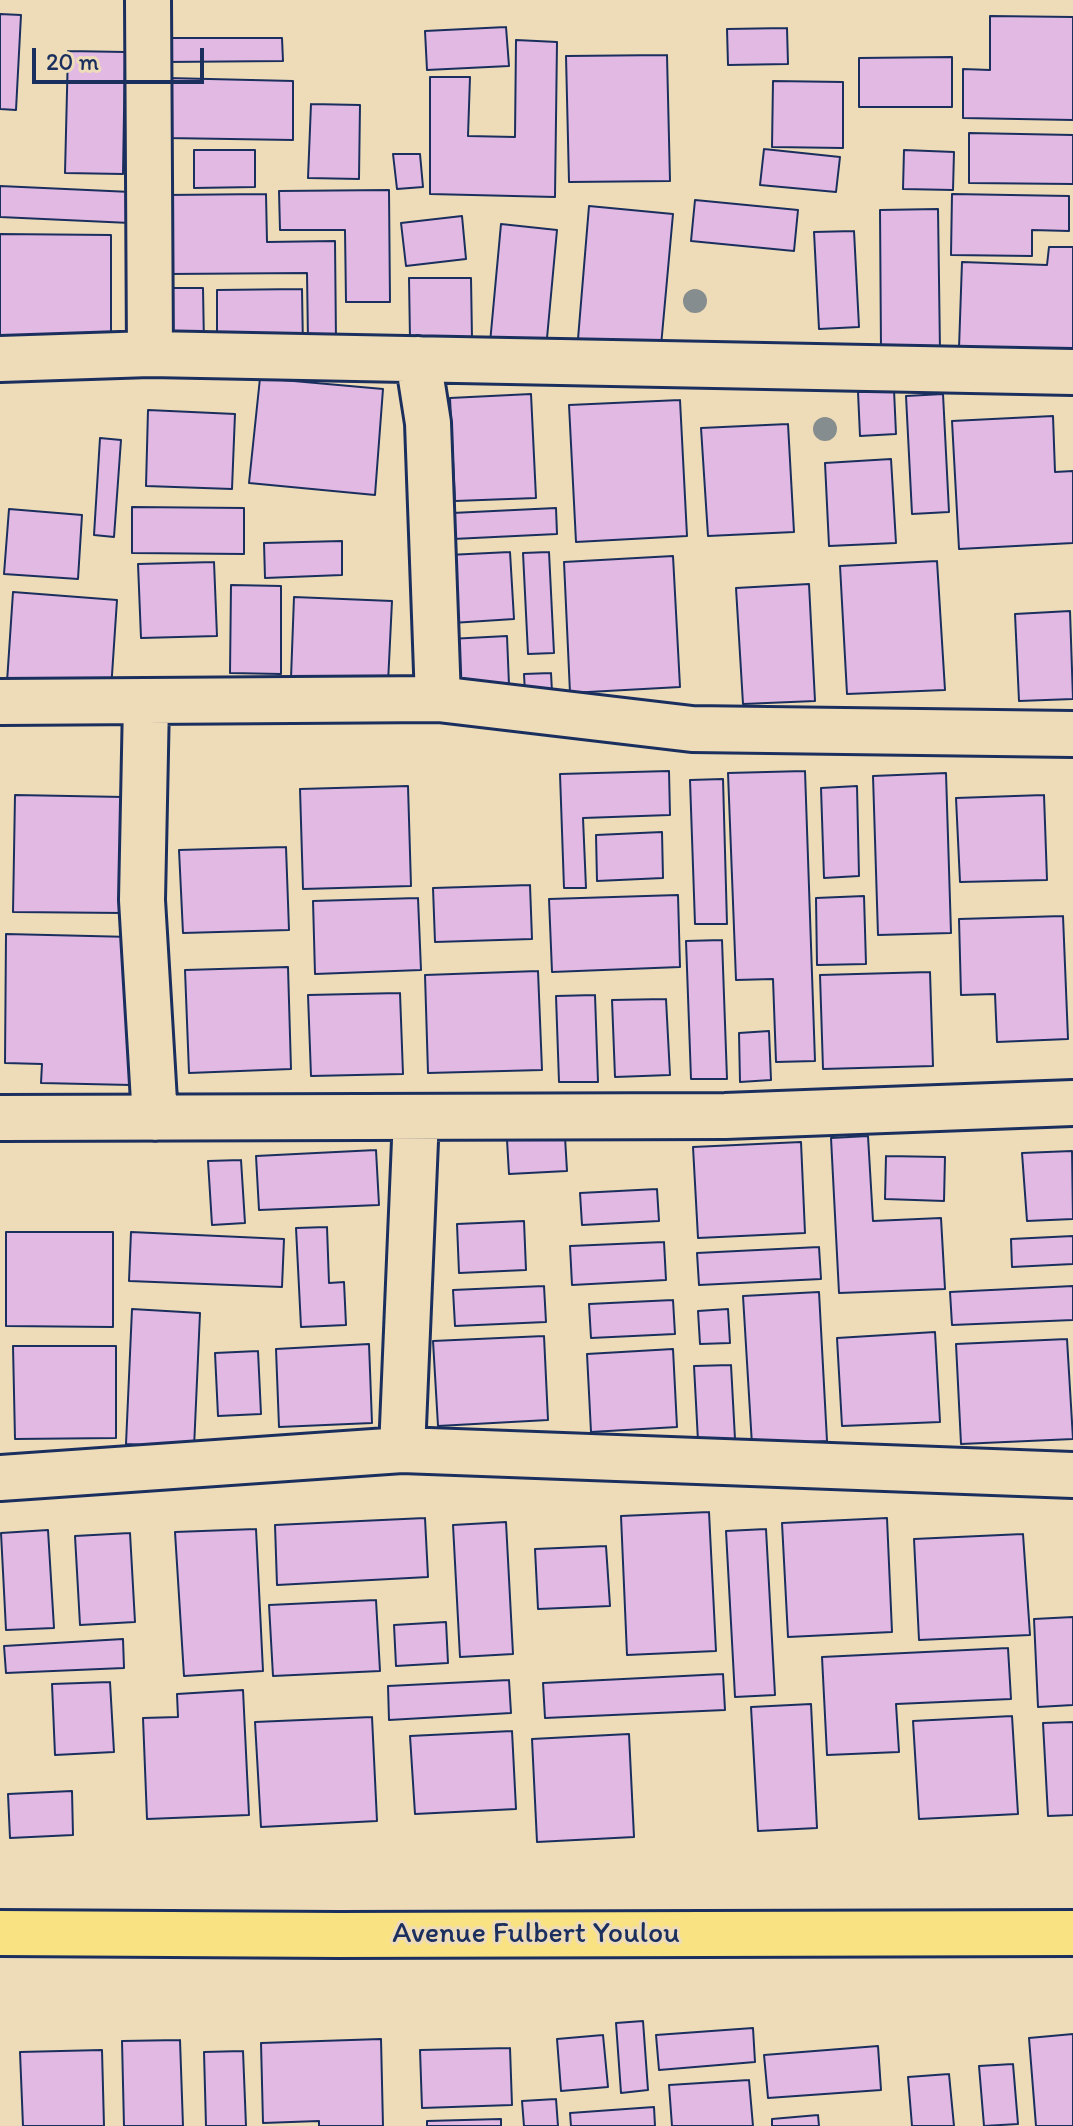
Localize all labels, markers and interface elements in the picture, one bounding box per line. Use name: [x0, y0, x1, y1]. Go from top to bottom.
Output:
scale bar: [36, 32, 208, 82]
text: 20 m: [46, 47, 99, 76]
street label: Avenue Fulbert Youlou: [392, 1916, 680, 1952]

